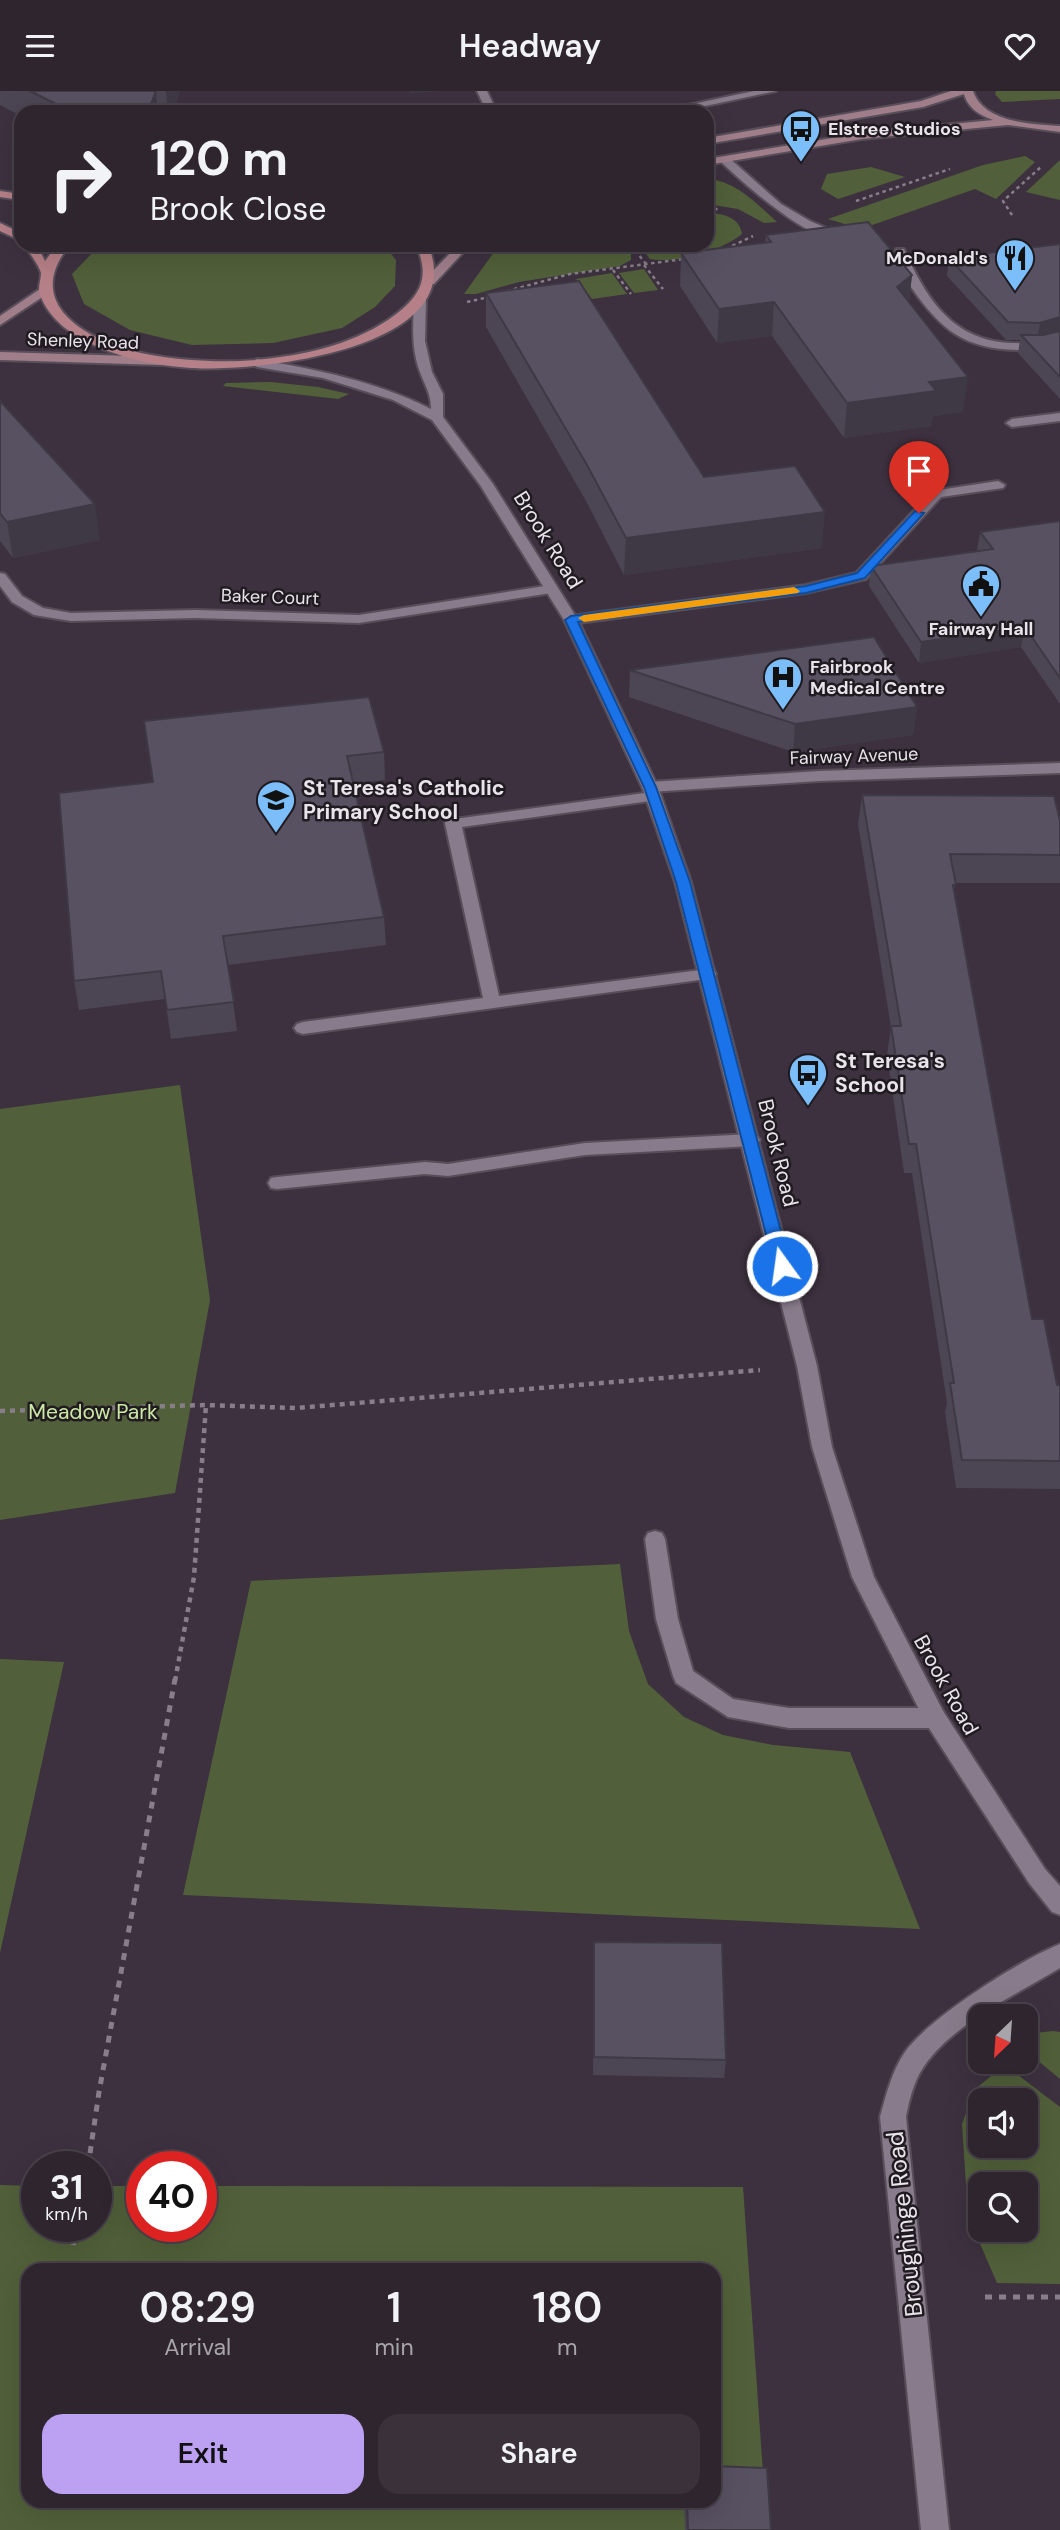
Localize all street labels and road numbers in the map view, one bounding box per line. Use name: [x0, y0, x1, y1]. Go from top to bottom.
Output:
street label: Shenley Road: [27, 327, 139, 355]
street label: Brook Road: [507, 486, 589, 594]
street label: Baker Court: [220, 583, 320, 611]
street label: Fairway Avenue: [789, 742, 919, 770]
street label: Brook Road: [751, 1096, 805, 1210]
street label: Brook Road: [907, 1630, 985, 1740]
street label: Broughinge Road: [879, 2130, 929, 2318]

